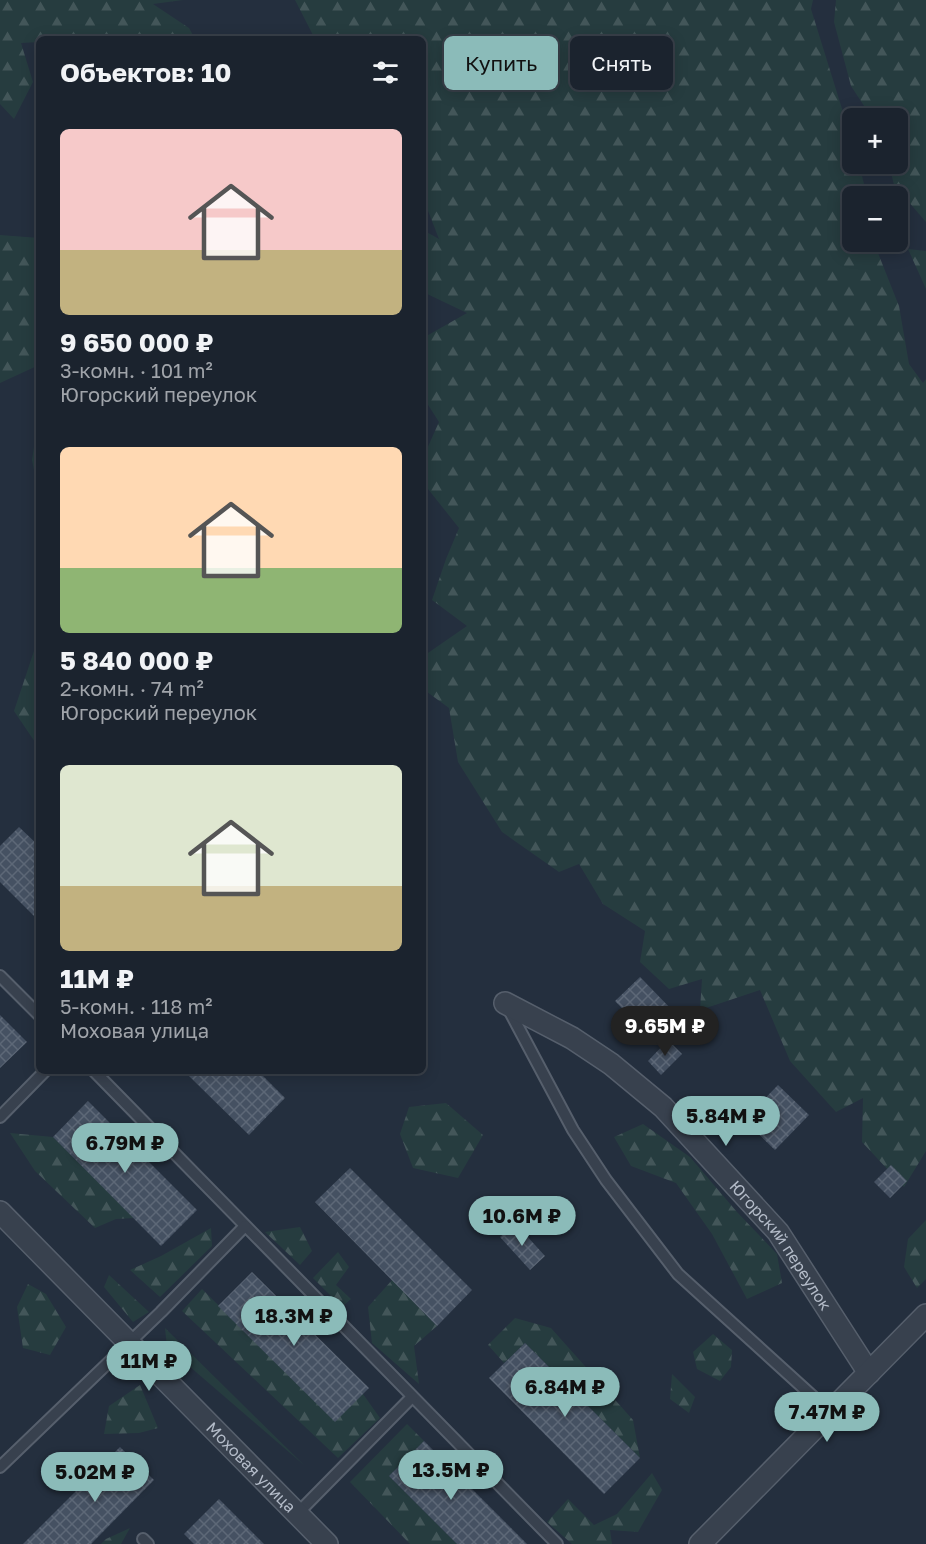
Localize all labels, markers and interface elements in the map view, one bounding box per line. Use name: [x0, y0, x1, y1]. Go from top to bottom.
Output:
chip: Купить: [444, 36, 558, 90]
chip: Снять: [570, 36, 673, 90]
icon: filters: [369, 56, 402, 89]
text: Объектов: 10: [60, 57, 231, 88]
map controls: [842, 108, 908, 252]
button: +: [842, 108, 908, 174]
icon: home: [177, 168, 285, 276]
button: −: [842, 186, 908, 252]
text: 9 650 000 ₽: [60, 327, 214, 358]
text: 3-комн. · 101 m²: [60, 358, 213, 382]
text: Югорский переулок: [60, 382, 257, 406]
icon: home: [177, 486, 285, 594]
text: 5 840 000 ₽: [60, 645, 213, 676]
text: 2-комн. · 74 m²: [60, 676, 204, 700]
text: Югорский переулок: [60, 700, 257, 724]
icon: home: [177, 804, 285, 912]
text: 11M ₽: [60, 963, 134, 994]
text: 5-комн. · 118 m²: [60, 994, 212, 1018]
pin: 9.65M ₽: [610, 1006, 720, 1057]
text: 9.65M ₽: [625, 1013, 705, 1037]
text: Моховая улица: [60, 1018, 209, 1042]
pin: 5.84M ₽: [671, 1096, 781, 1147]
text: 5.84M ₽: [686, 1103, 766, 1127]
pin: 6.79M ₽: [70, 1123, 180, 1174]
text: 6.79M ₽: [86, 1130, 165, 1154]
street label: Югорский переулок: [725, 1176, 836, 1314]
pin: 10.6M ₽: [467, 1196, 577, 1247]
text: 10.6M ₽: [483, 1203, 561, 1227]
pin: 18.3M ₽: [239, 1296, 349, 1347]
text: 18.3M ₽: [255, 1303, 333, 1327]
pin: 11M ₽: [107, 1341, 191, 1392]
text: 11M ₽: [121, 1348, 177, 1372]
pin: 6.84M ₽: [510, 1367, 620, 1418]
text: 6.84M ₽: [525, 1374, 605, 1398]
pin: 7.47M ₽: [772, 1392, 882, 1443]
text: 7.47M ₽: [789, 1399, 866, 1423]
street label: Моховая улица: [202, 1418, 300, 1517]
pin: 13.5M ₽: [396, 1450, 506, 1501]
pin: 5.02M ₽: [40, 1452, 150, 1503]
text: 13.5M ₽: [412, 1457, 490, 1481]
text: 5.02M ₽: [55, 1459, 135, 1483]

